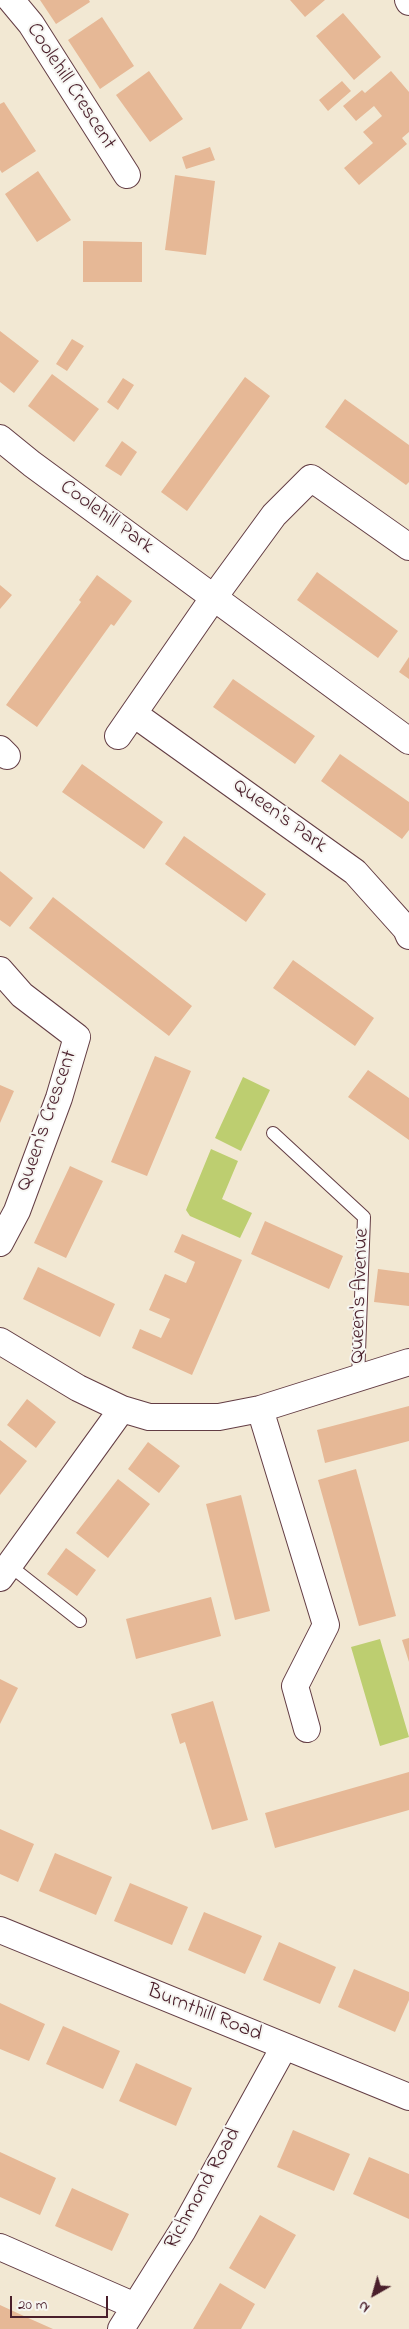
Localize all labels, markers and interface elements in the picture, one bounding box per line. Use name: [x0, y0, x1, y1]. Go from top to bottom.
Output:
street label: Coolehill Crescent: [20, 19, 120, 155]
street label: Coolehill Park: [54, 476, 158, 560]
street label: Queen's Park: [227, 774, 331, 860]
street label: Queen's Crescent: [12, 1047, 84, 1195]
street label: Queen's Avenue: [346, 1228, 376, 1364]
street label: Burnthill Road: [143, 1980, 265, 2048]
street label: Richmond Road: [160, 2124, 248, 2254]
north arrow: [349, 2269, 399, 2319]
scale bar: [12, 2286, 110, 2318]
text: 20 m: [18, 2294, 47, 2316]
text: N: [354, 2295, 375, 2317]

